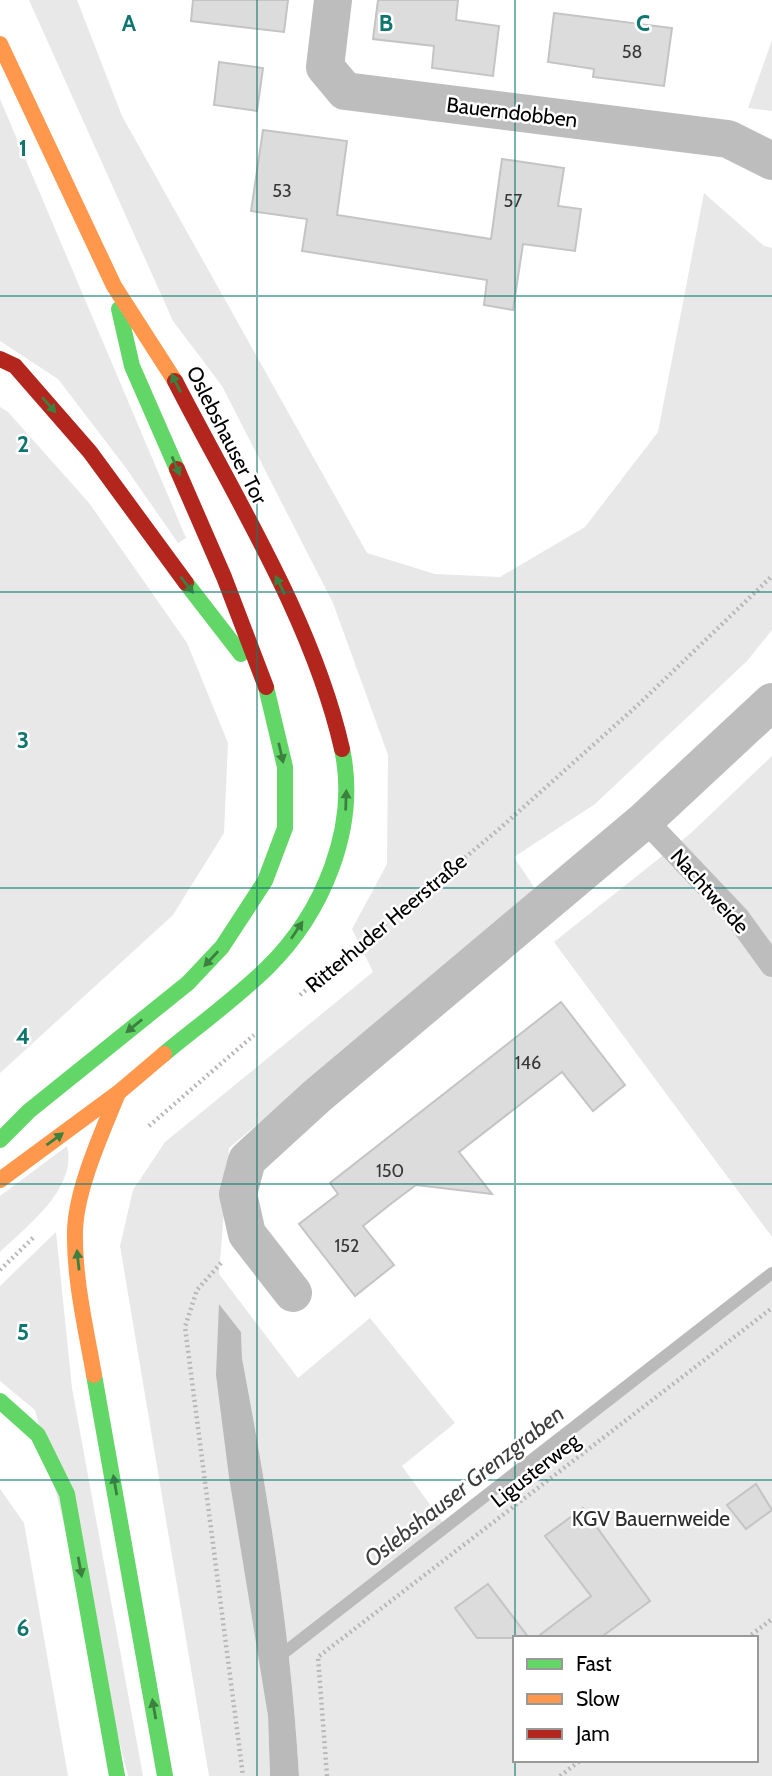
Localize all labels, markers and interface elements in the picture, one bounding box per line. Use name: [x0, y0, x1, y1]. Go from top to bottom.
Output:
text: A: [122, 9, 137, 37]
text: B: [379, 9, 393, 37]
text: C: [636, 9, 650, 37]
house number: 58: [622, 41, 642, 63]
street label: Bauerndobben: [445, 92, 579, 132]
text: 1: [19, 134, 27, 162]
house number: 53: [272, 180, 292, 202]
house number: 57: [504, 190, 522, 212]
street label: Oslebshauser Tor: [181, 362, 273, 509]
one-way arrow: [170, 373, 182, 392]
one-way arrow: [41, 396, 57, 414]
text: 2: [17, 430, 29, 458]
one-way arrow: [170, 456, 182, 476]
one-way arrow: [274, 575, 285, 595]
one-way arrow: [180, 576, 195, 594]
text: 3: [17, 726, 29, 754]
one-way arrow: [276, 742, 287, 764]
one-way arrow: [340, 789, 351, 811]
street label: Nachtweide: [666, 844, 755, 939]
street label: Ritterhuder Heerstraße: [300, 848, 472, 998]
one-way arrow: [290, 921, 304, 939]
one-way arrow: [203, 950, 219, 967]
one-way arrow: [126, 1018, 143, 1033]
text: 4: [16, 1022, 30, 1050]
house number: 146: [515, 1052, 541, 1074]
one-way arrow: [46, 1133, 64, 1147]
house number: 150: [376, 1160, 404, 1182]
house number: 152: [334, 1235, 360, 1257]
one-way arrow: [72, 1249, 83, 1271]
text: 5: [17, 1318, 29, 1346]
water label: Oslebshauser Grenzgraben: [358, 1399, 570, 1573]
street label: Ligusterweg: [486, 1427, 585, 1512]
one-way arrow: [109, 1474, 120, 1496]
park label: KGV Bauernweide: [572, 1506, 730, 1531]
one-way arrow: [75, 1556, 86, 1578]
text: 6: [17, 1614, 29, 1642]
legend: [513, 1636, 758, 1762]
text: Fast: [576, 1651, 612, 1676]
text: Slow: [576, 1686, 620, 1711]
one-way arrow: [148, 1698, 159, 1720]
text: Jam: [575, 1721, 610, 1746]

